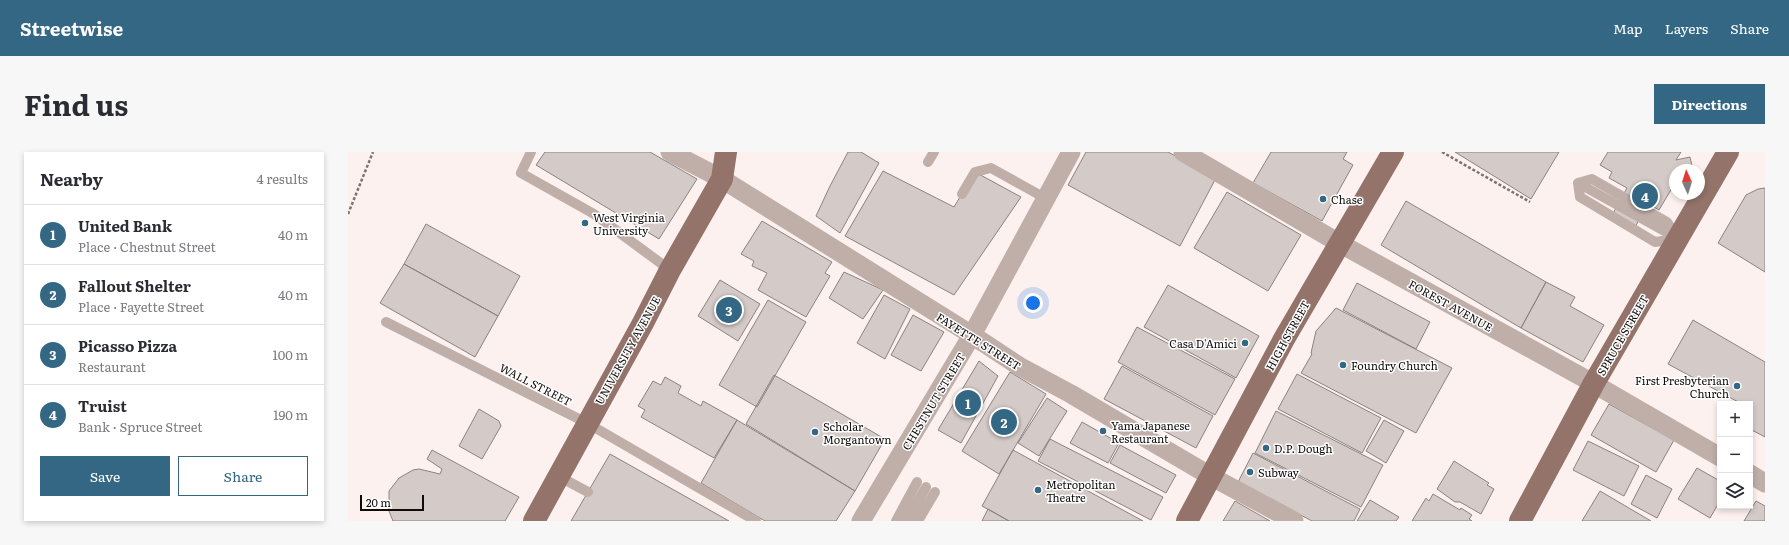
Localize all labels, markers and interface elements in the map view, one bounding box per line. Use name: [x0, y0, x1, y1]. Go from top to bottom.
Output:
text: Streetwise: [20, 14, 123, 42]
text: Map: [1613, 18, 1643, 38]
text: Layers: [1665, 18, 1708, 38]
text: Share: [1730, 18, 1769, 38]
text: Find us: [24, 83, 128, 125]
button: Directions: [1654, 84, 1765, 124]
north arrow: [1669, 164, 1705, 200]
text: Nearby: [40, 166, 103, 191]
text: 4 results: [257, 169, 308, 188]
pin: 4: [1632, 181, 1658, 211]
place label: Chase: [1331, 191, 1363, 207]
marker: Chase: [1318, 194, 1328, 204]
place label: West Virginia University: [593, 209, 665, 238]
text: United Bank: [78, 214, 172, 237]
marker: West Virginia University: [580, 218, 590, 228]
text: 1: [50, 225, 56, 244]
text: 40 m: [278, 225, 308, 244]
text: Place · Chestnut Street: [78, 237, 216, 256]
text: Fallout Shelter: [78, 274, 191, 297]
street label: FOREST AVENUE: [1406, 275, 1496, 335]
text: 2: [50, 285, 56, 304]
text: 40 m: [278, 285, 308, 304]
street label: SPRUCE STREET: [1592, 292, 1652, 378]
street label: UNIVERSITY AVENUE: [590, 293, 664, 407]
your location: [1023, 293, 1043, 313]
pin: 3: [716, 295, 742, 325]
text: Place · Fayette Street: [78, 297, 204, 316]
street label: HIGH STREET: [1261, 297, 1313, 373]
street label: FAYETTE STREET: [934, 309, 1024, 373]
text: Picasso Pizza: [78, 334, 177, 357]
place label: Casa D'Amici: [1169, 335, 1237, 351]
marker: Casa D'Amici: [1240, 338, 1250, 348]
text: 3: [49, 345, 57, 364]
text: 100 m: [272, 345, 308, 364]
street label: CHESTNUT STREET: [898, 349, 968, 453]
text: Restaurant: [78, 357, 146, 376]
place label: Foundry Church: [1351, 357, 1438, 373]
street label: WALL STREET: [497, 359, 575, 409]
marker: Foundry Church: [1338, 360, 1348, 370]
place label: First Presbyterian Church: [1635, 372, 1729, 401]
marker: First Presbyterian Church: [1732, 381, 1742, 391]
pin: 1: [955, 388, 981, 418]
text: Truist: [78, 394, 127, 417]
map controls: [1717, 401, 1753, 509]
button: +: [1717, 401, 1753, 437]
text: 4: [49, 405, 57, 424]
text: 190 m: [273, 405, 308, 424]
pin: 2: [991, 407, 1017, 437]
text: Bank · Spruce Street: [78, 417, 203, 436]
place label: Yama Japanese Restaurant: [1111, 417, 1190, 446]
place label: Scholar Morgantown: [823, 418, 892, 447]
marker: Yama Japanese Restaurant: [1098, 426, 1108, 436]
marker: Scholar Morgantown: [810, 427, 820, 437]
button: −: [1717, 437, 1753, 473]
place label: D.P. Dough: [1274, 440, 1333, 456]
marker: D.P. Dough: [1261, 443, 1271, 453]
button: Save: [40, 456, 170, 496]
button: Share: [178, 456, 308, 496]
place label: Subway: [1258, 464, 1299, 480]
marker: Subway: [1245, 467, 1255, 477]
button: layers: [1717, 473, 1753, 509]
place label: Metropolitan Theatre: [1046, 476, 1116, 505]
marker: Metropolitan Theatre: [1033, 485, 1043, 495]
scale bar: [360, 493, 424, 512]
text: 20 m: [366, 494, 391, 510]

